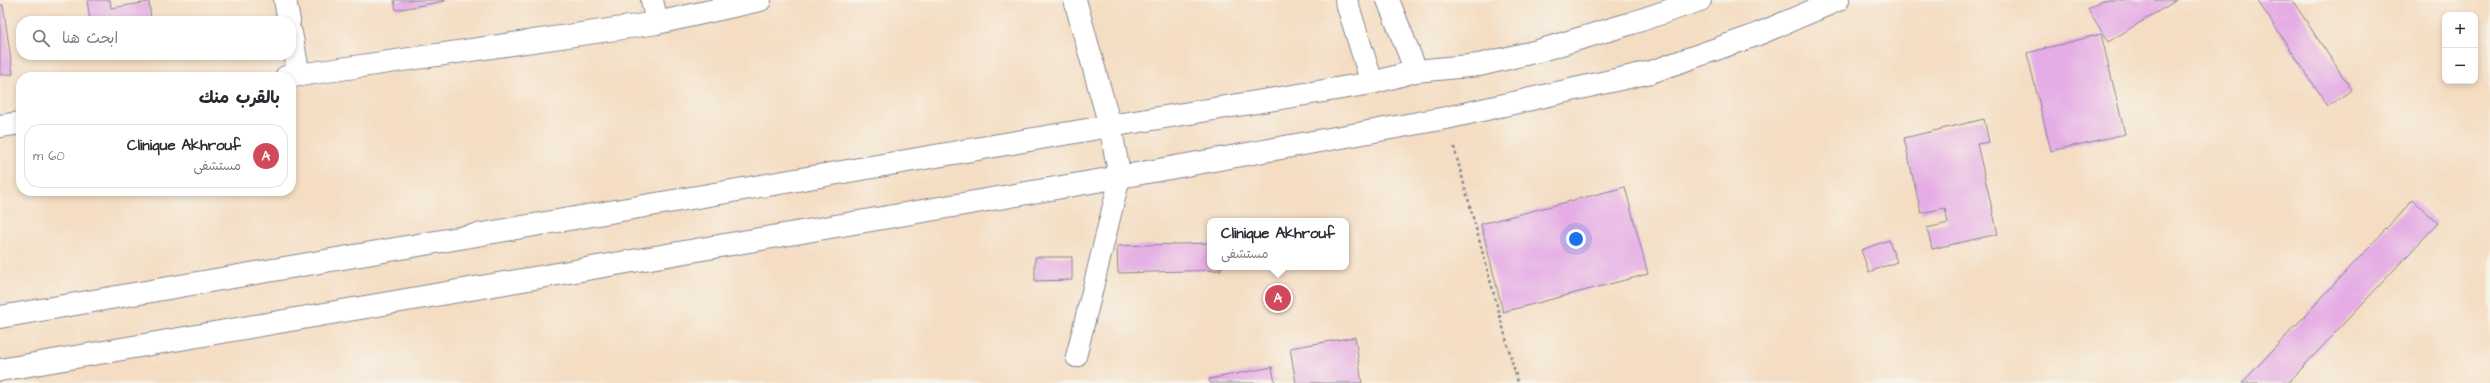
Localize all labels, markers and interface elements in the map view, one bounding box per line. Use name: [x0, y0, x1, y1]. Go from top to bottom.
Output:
map controls: [2442, 12, 2478, 84]
button: +: [2442, 12, 2478, 48]
search box: [16, 16, 296, 60]
icon: search: [30, 27, 52, 49]
text: ابحث هنا: [62, 28, 118, 49]
button: −: [2442, 48, 2478, 84]
text: بالقرب منك: [199, 86, 280, 110]
text: Clinique Akhrouf: [127, 135, 241, 156]
text: 60 m: [33, 147, 65, 165]
text: A: [262, 147, 270, 165]
text: مستشفى: [193, 157, 241, 175]
popup: [1207, 218, 1349, 270]
text: Clinique Akhrouf: [1221, 223, 1335, 244]
your location: [1566, 229, 1586, 249]
text: مستشفى: [1221, 245, 1269, 263]
pin: A: [1265, 283, 1291, 313]

